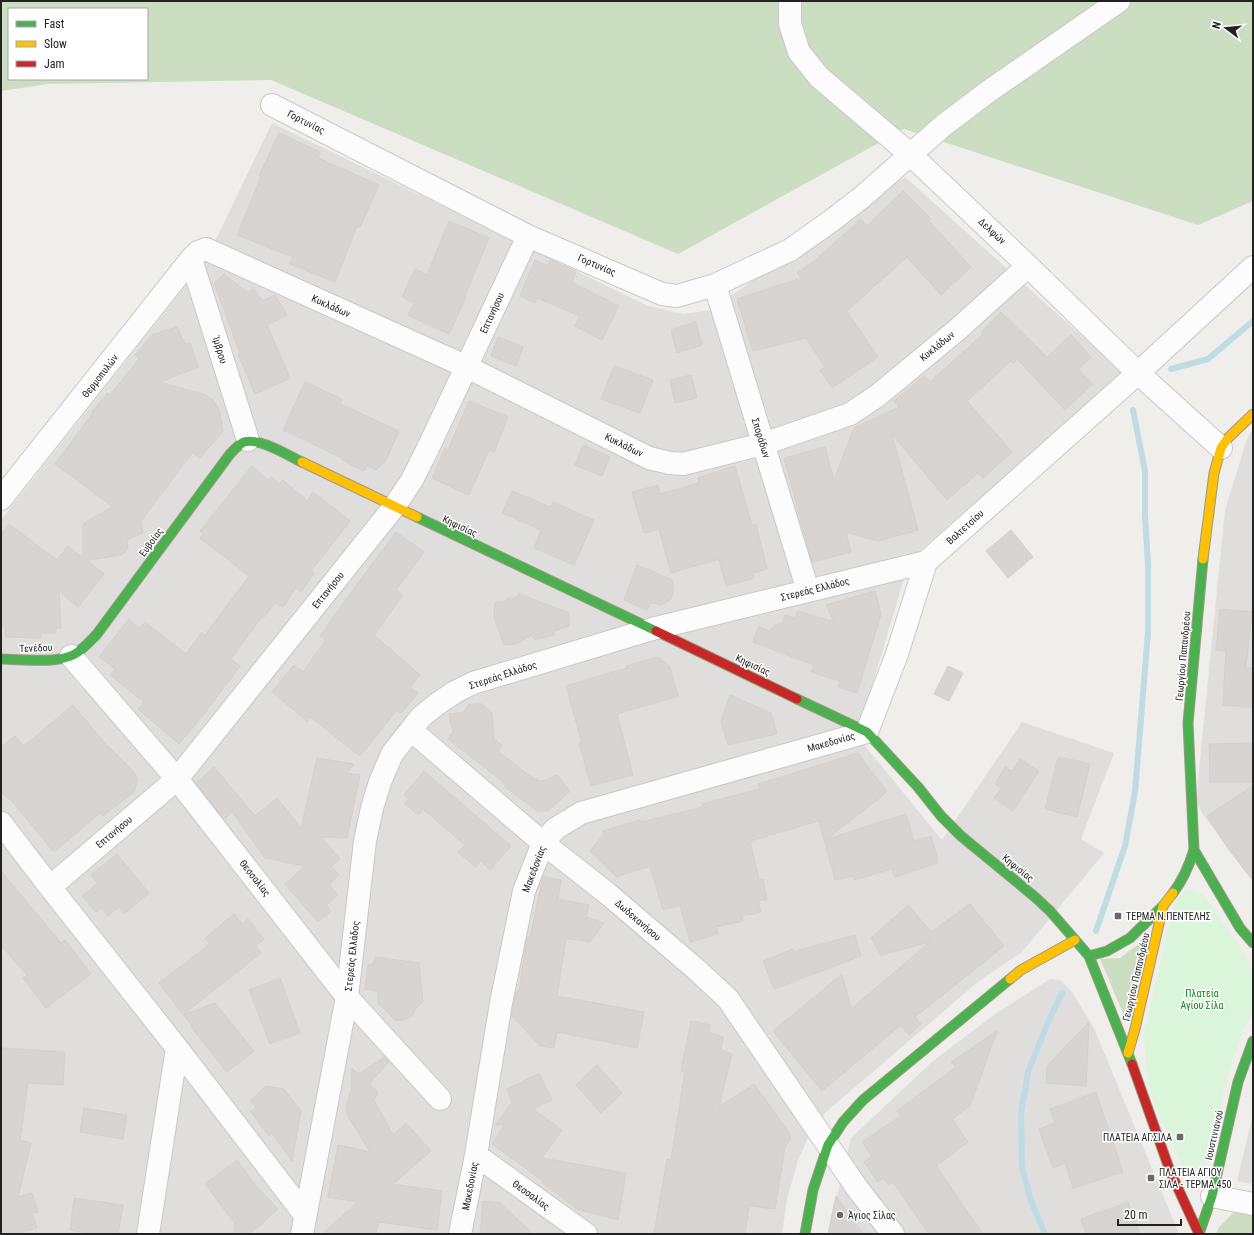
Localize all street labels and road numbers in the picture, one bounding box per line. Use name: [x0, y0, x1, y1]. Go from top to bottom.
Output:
street label: Γορτυνίας: [285, 108, 327, 137]
street label: Δελφών: [975, 216, 1008, 248]
street label: Γορτυνίας: [576, 252, 618, 279]
street label: Επτανήσου: [478, 291, 506, 335]
street label: Κυκλάδων: [310, 293, 353, 320]
street label: Κυκλάδων: [918, 328, 957, 363]
street label: Ίμβρου: [210, 334, 229, 365]
street label: Θερμοπυλών: [80, 352, 121, 400]
street label: Σποράδων: [750, 417, 773, 460]
street label: Κυκλάδων: [603, 431, 646, 459]
street label: Βαλτετσίου: [944, 507, 986, 546]
street label: Κηφισίας: [440, 513, 479, 540]
street label: Ευβοίας: [137, 525, 166, 559]
street label: Επτανήσου: [310, 569, 346, 610]
street label: Στερεάς Ελλάδος: [779, 575, 851, 604]
street label: Γεωργίου Παπανδρέου: [1174, 610, 1192, 701]
street label: Τενέδου: [19, 642, 53, 654]
street label: Κηφισίας: [733, 652, 772, 679]
street label: Στερεάς Ελλάδος: [468, 659, 539, 692]
street label: Μακεδονίας: [806, 730, 857, 755]
street label: Επτανήσου: [94, 814, 134, 850]
street label: Μακεδονίας: [520, 844, 549, 894]
street label: Κηφισίας: [999, 852, 1036, 885]
street label: Θεσσαλίας: [237, 858, 273, 899]
street label: Δωδεκανήσου: [613, 897, 663, 943]
street label: Στερεάς Ελλάδος: [343, 920, 362, 992]
street label: Γεωργίου Παπανδρέου: [1121, 932, 1152, 1022]
street label: Ιουστινιανού: [1203, 1109, 1225, 1161]
street label: Μακεδονίας: [460, 1161, 481, 1211]
street label: Θεσσαλίας: [510, 1178, 552, 1213]

